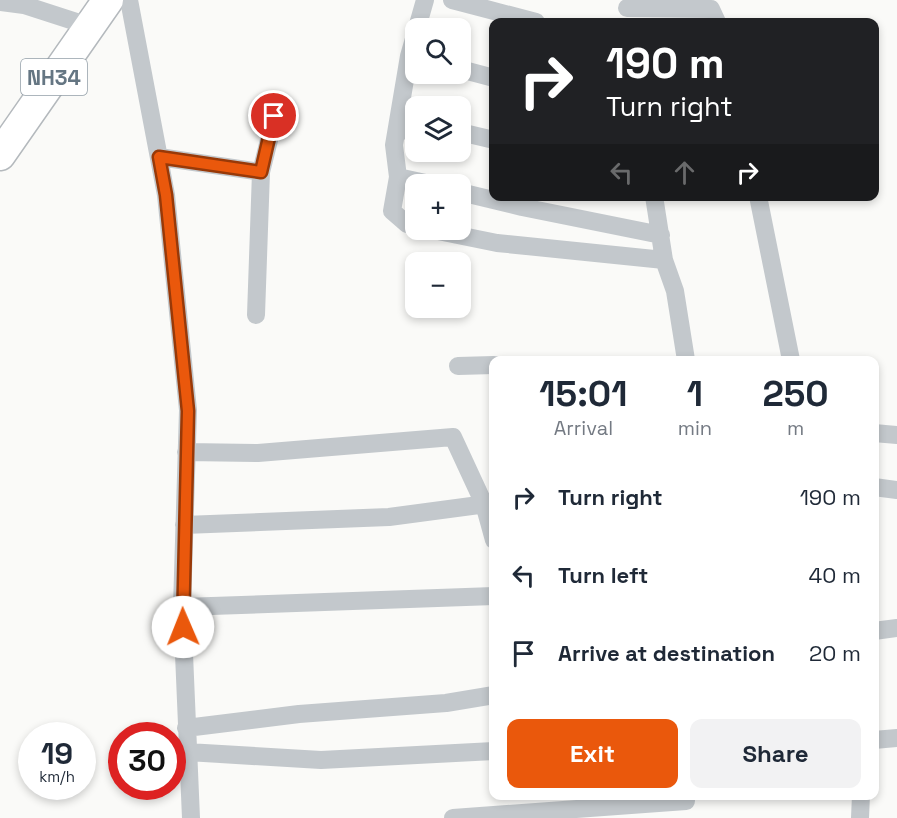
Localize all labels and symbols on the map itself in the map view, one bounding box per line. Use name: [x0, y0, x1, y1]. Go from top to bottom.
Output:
road number: NH34: [21, 59, 87, 95]
pin: [248, 90, 299, 141]
position arrow: [151, 595, 215, 659]
speed limit sign: 30: [108, 722, 186, 800]

